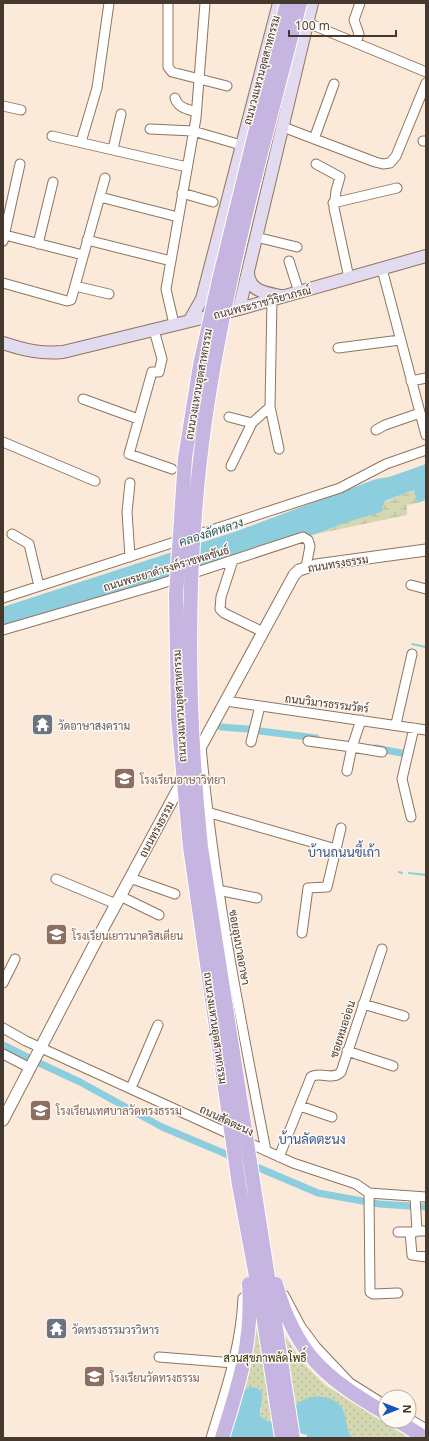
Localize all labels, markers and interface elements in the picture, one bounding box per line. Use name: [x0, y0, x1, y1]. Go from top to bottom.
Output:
scale bar: [289, 12, 396, 38]
street label: ถนนวงแหวนอุตสาหกรรม: [239, 14, 285, 127]
text: 100 m: [295, 17, 330, 34]
street label: ถนนพระราชวิริยาภรณ์: [211, 282, 313, 322]
street label: ถนนวงแหวนอุตสาหกรรม: [181, 327, 217, 441]
water label: คลองลัดหลวง: [177, 513, 246, 550]
street label: ถนนพระยาดำรงค์ราชพลขันธ์: [101, 542, 231, 594]
street label: ถนนทรงธรรม: [307, 551, 369, 575]
street label: ถนนวงแหวนอุตสาหกรรม: [169, 649, 191, 763]
street label: ถนนวิมารธรรมวัตร์: [284, 690, 370, 716]
temple icon: วัดอาษาสงคราม: [30, 712, 56, 738]
place label: วัดอาษาสงคราม: [58, 718, 130, 733]
school or university icon: โรงเรียนอาษาวิทยา: [112, 766, 138, 792]
place label: โรงเรียนอาษาวิทยา: [139, 772, 226, 787]
street label: ถนนทรงธรรม: [135, 798, 177, 860]
district label: บ้านถนนขี้เถ้า: [308, 840, 380, 861]
street label: ซอยอุนบาลอาษา: [224, 908, 254, 986]
school or university icon: โรงเรียนเยาวนาคริสเตียน: [43, 922, 69, 948]
place label: โรงเรียนเยาวนาคริสเตียน: [71, 928, 183, 943]
street label: ถนนวงแหวนอุตสาหกรรม: [199, 971, 231, 1085]
street label: ซอยหมออ่อน: [326, 998, 358, 1060]
school or university icon: โรงเรียนเทศบาลวัดทรงธรรม: [28, 1097, 54, 1123]
street label: ถนนสัตตะนง: [198, 1101, 256, 1139]
place label: โรงเรียนเทศบาลวัดทรงธรรม: [55, 1103, 182, 1118]
district label: บ้านลัดตะนง: [278, 1130, 346, 1148]
temple icon: วัดทรงธรรมวรวิหาร: [43, 1316, 69, 1342]
place label: วัดทรงธรรมวรวิหาร: [72, 1322, 159, 1337]
park label: สวนสุขภาพลัดโพธิ์: [224, 1346, 306, 1367]
school or university icon: โรงเรียนวัดทรงธรรม: [82, 1364, 108, 1390]
place label: โรงเรียนวัดทรงธรรม: [109, 1370, 200, 1385]
north arrow: [377, 1389, 417, 1429]
text: N: [400, 1405, 415, 1413]

